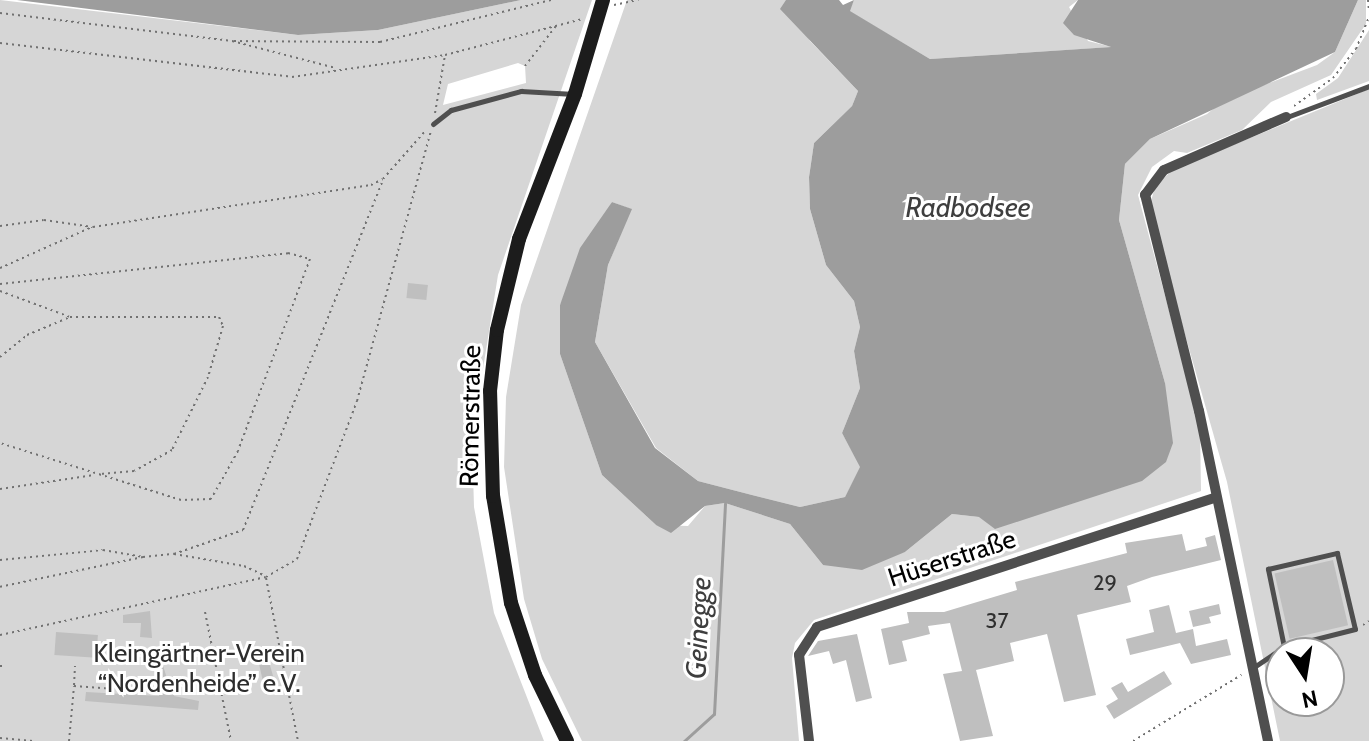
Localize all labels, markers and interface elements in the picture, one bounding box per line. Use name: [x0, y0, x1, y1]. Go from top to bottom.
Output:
water label: Radbodsee: [905, 190, 1031, 224]
street label: Römerstraße: [454, 345, 488, 487]
street label: Hüserstraße: [884, 524, 1020, 594]
house number: 29: [1093, 570, 1117, 596]
water label: Geinegge: [679, 576, 717, 680]
house number: 37: [986, 608, 1008, 634]
north arrow: [1265, 637, 1345, 717]
park label: Kleingärtner-Verein “Nordenheide” e.V.: [93, 638, 305, 700]
text: N: [1299, 684, 1320, 714]

